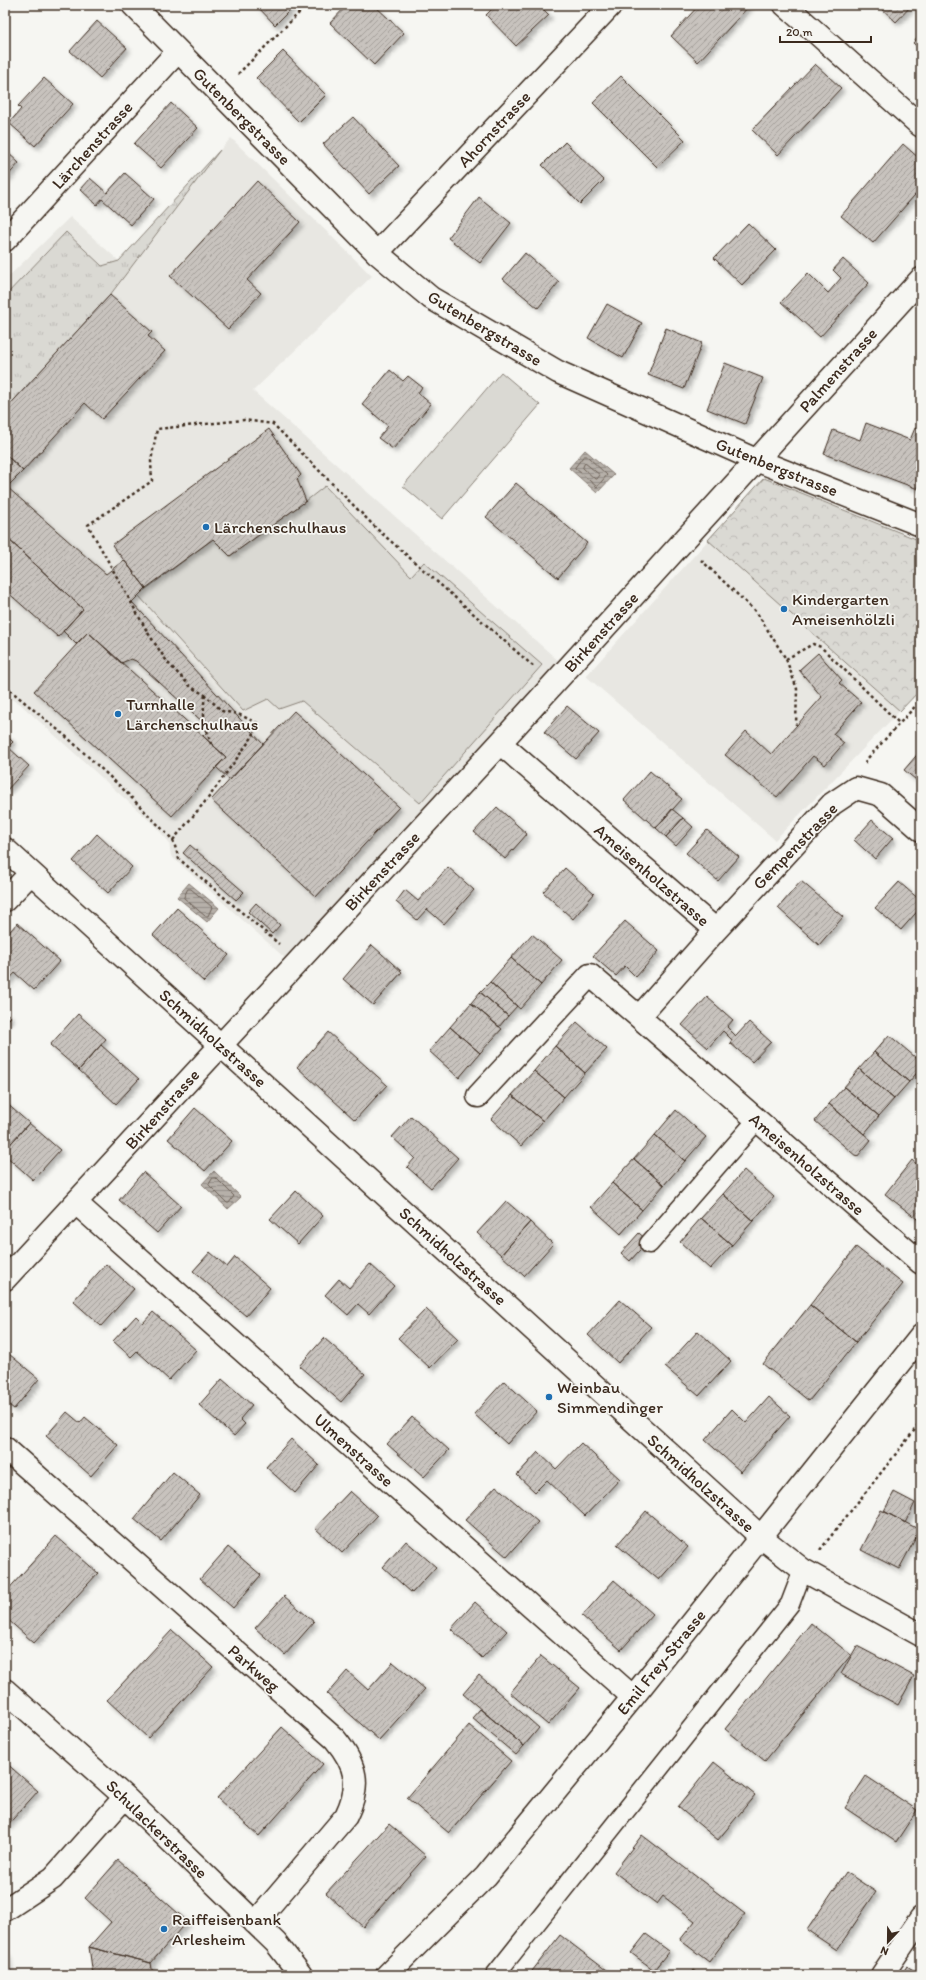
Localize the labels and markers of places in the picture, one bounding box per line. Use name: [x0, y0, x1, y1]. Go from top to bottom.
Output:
place label: Lärchenschulhaus: [214, 517, 346, 537]
marker: Lärchenschulhaus: [201, 522, 211, 532]
place label: Kindergarten Ameisenhölzli: [792, 589, 895, 629]
marker: Kindergarten Ameisenhölzli: [779, 604, 789, 614]
place label: Turnhalle Lärchenschulhaus: [126, 694, 258, 734]
marker: Turnhalle Lärchenschulhaus: [113, 709, 123, 719]
place label: Weinbau Simmendinger: [557, 1377, 663, 1417]
marker: Weinbau Simmendinger: [544, 1392, 554, 1402]
place label: Raiffeisenbank Arlesheim: [172, 1909, 281, 1949]
marker: Raiffeisenbank Arlesheim: [159, 1924, 169, 1934]

